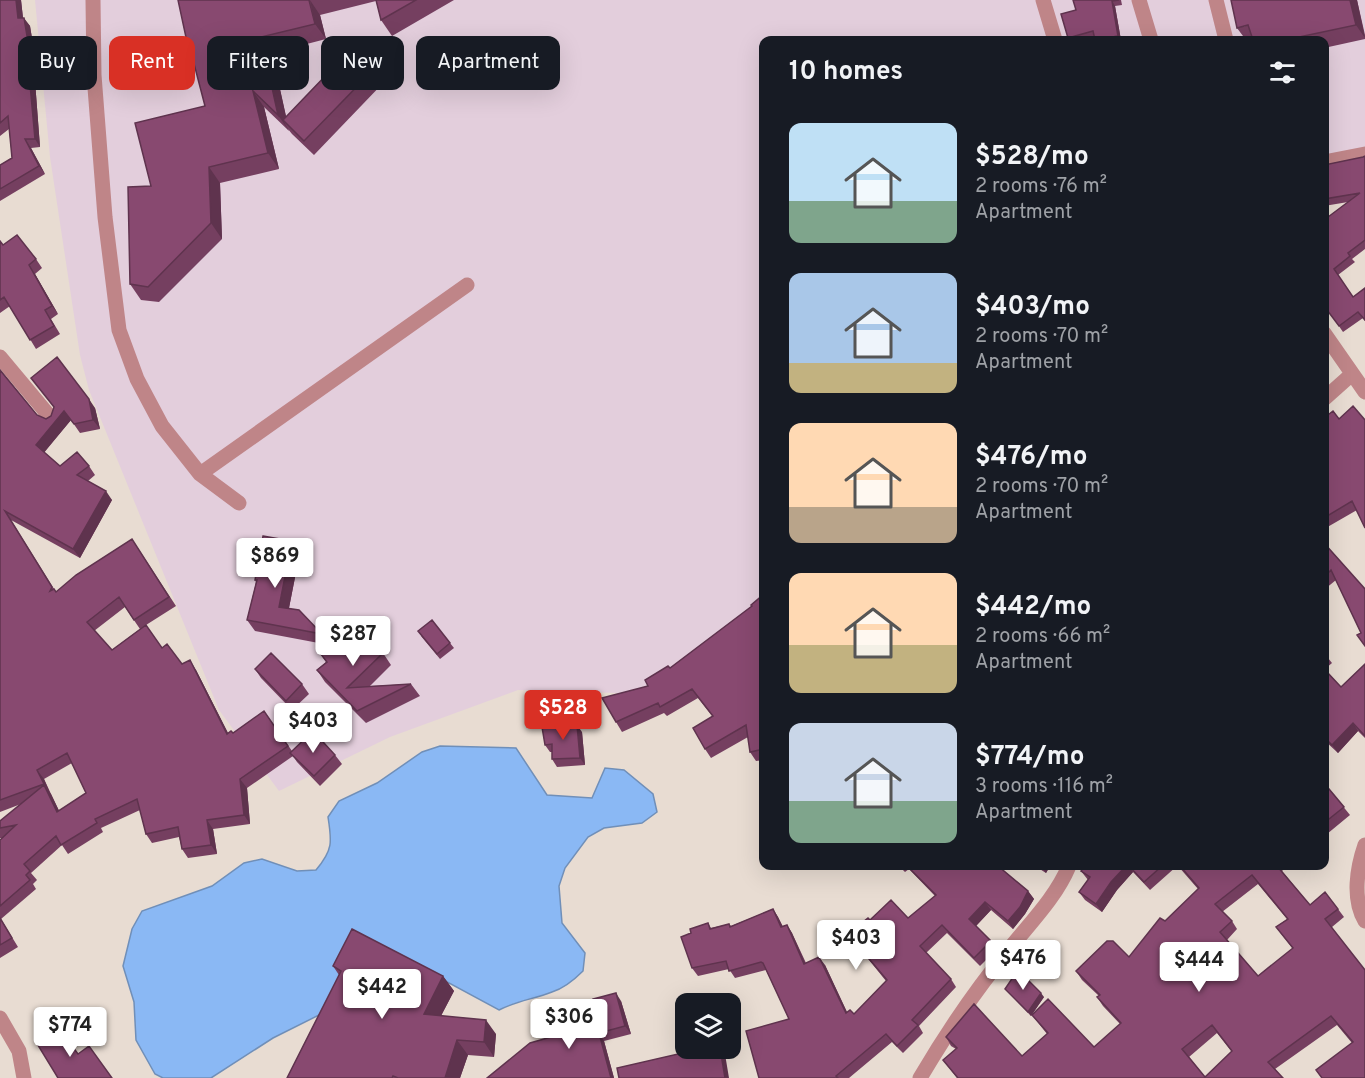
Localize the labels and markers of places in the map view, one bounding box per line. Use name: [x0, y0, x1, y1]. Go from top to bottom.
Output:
pin: $869: [239, 538, 311, 589]
pin: $287: [317, 616, 389, 667]
pin: $528: [527, 690, 599, 741]
pin: $403: [277, 703, 349, 754]
pin: $403: [820, 920, 892, 971]
pin: $476: [987, 940, 1059, 991]
pin: $444: [1163, 942, 1235, 993]
pin: $442: [346, 969, 418, 1020]
pin: $306: [533, 999, 605, 1050]
pin: $774: [34, 1007, 106, 1058]

